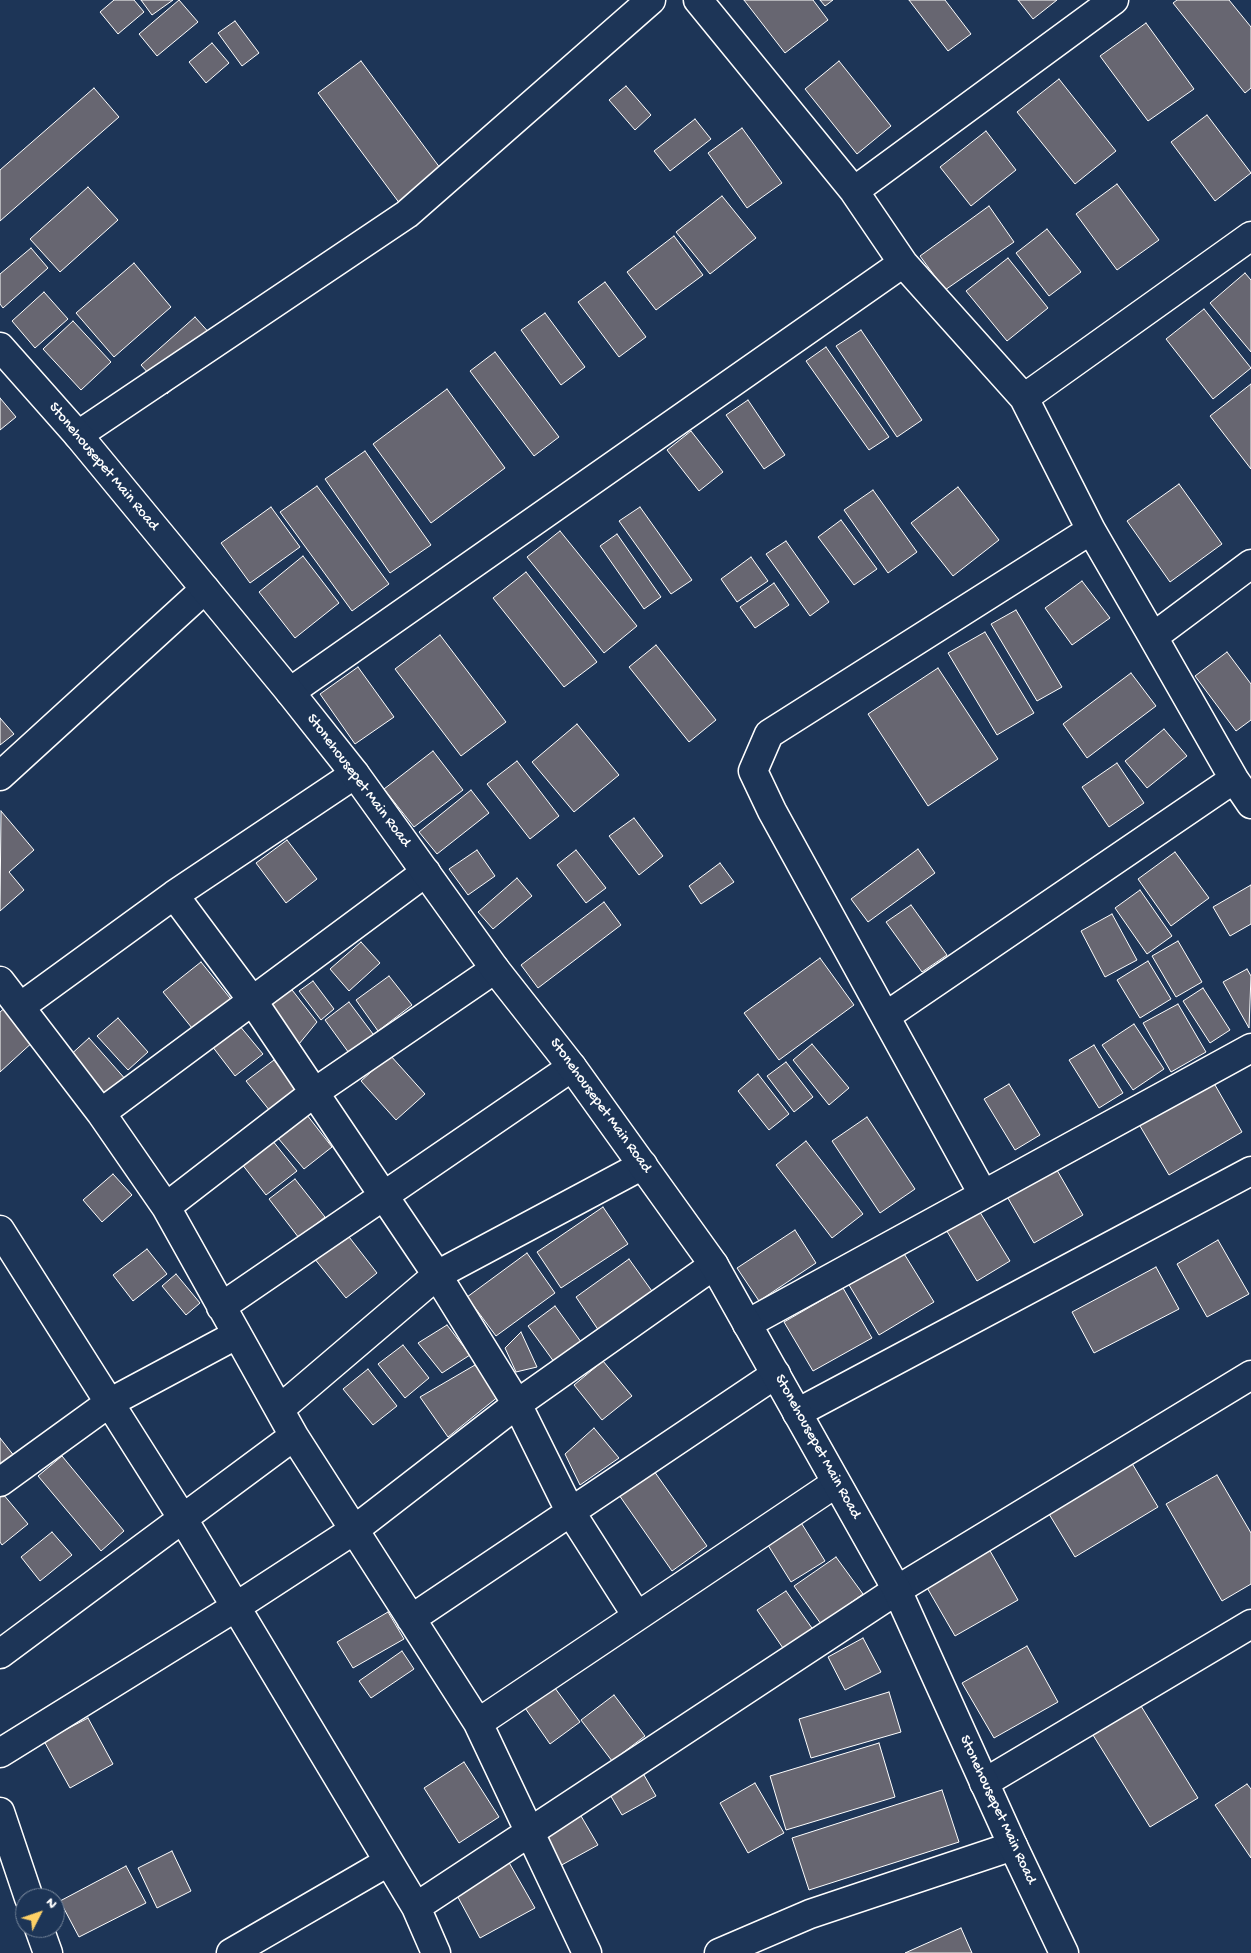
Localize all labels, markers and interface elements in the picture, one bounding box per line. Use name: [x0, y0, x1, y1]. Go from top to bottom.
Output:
street label: Stonehousepet Main Road: [44, 399, 162, 535]
street label: Stonehousepet Main Road: [302, 711, 414, 851]
street label: Stonehousepet Main Road: [545, 1035, 655, 1177]
street label: Stonehousepet Main Road: [770, 1372, 864, 1522]
street label: Stonehousepet Main Road: [955, 1733, 1039, 1887]
north arrow: [15, 1888, 65, 1938]
text: N: [42, 1894, 60, 1913]

